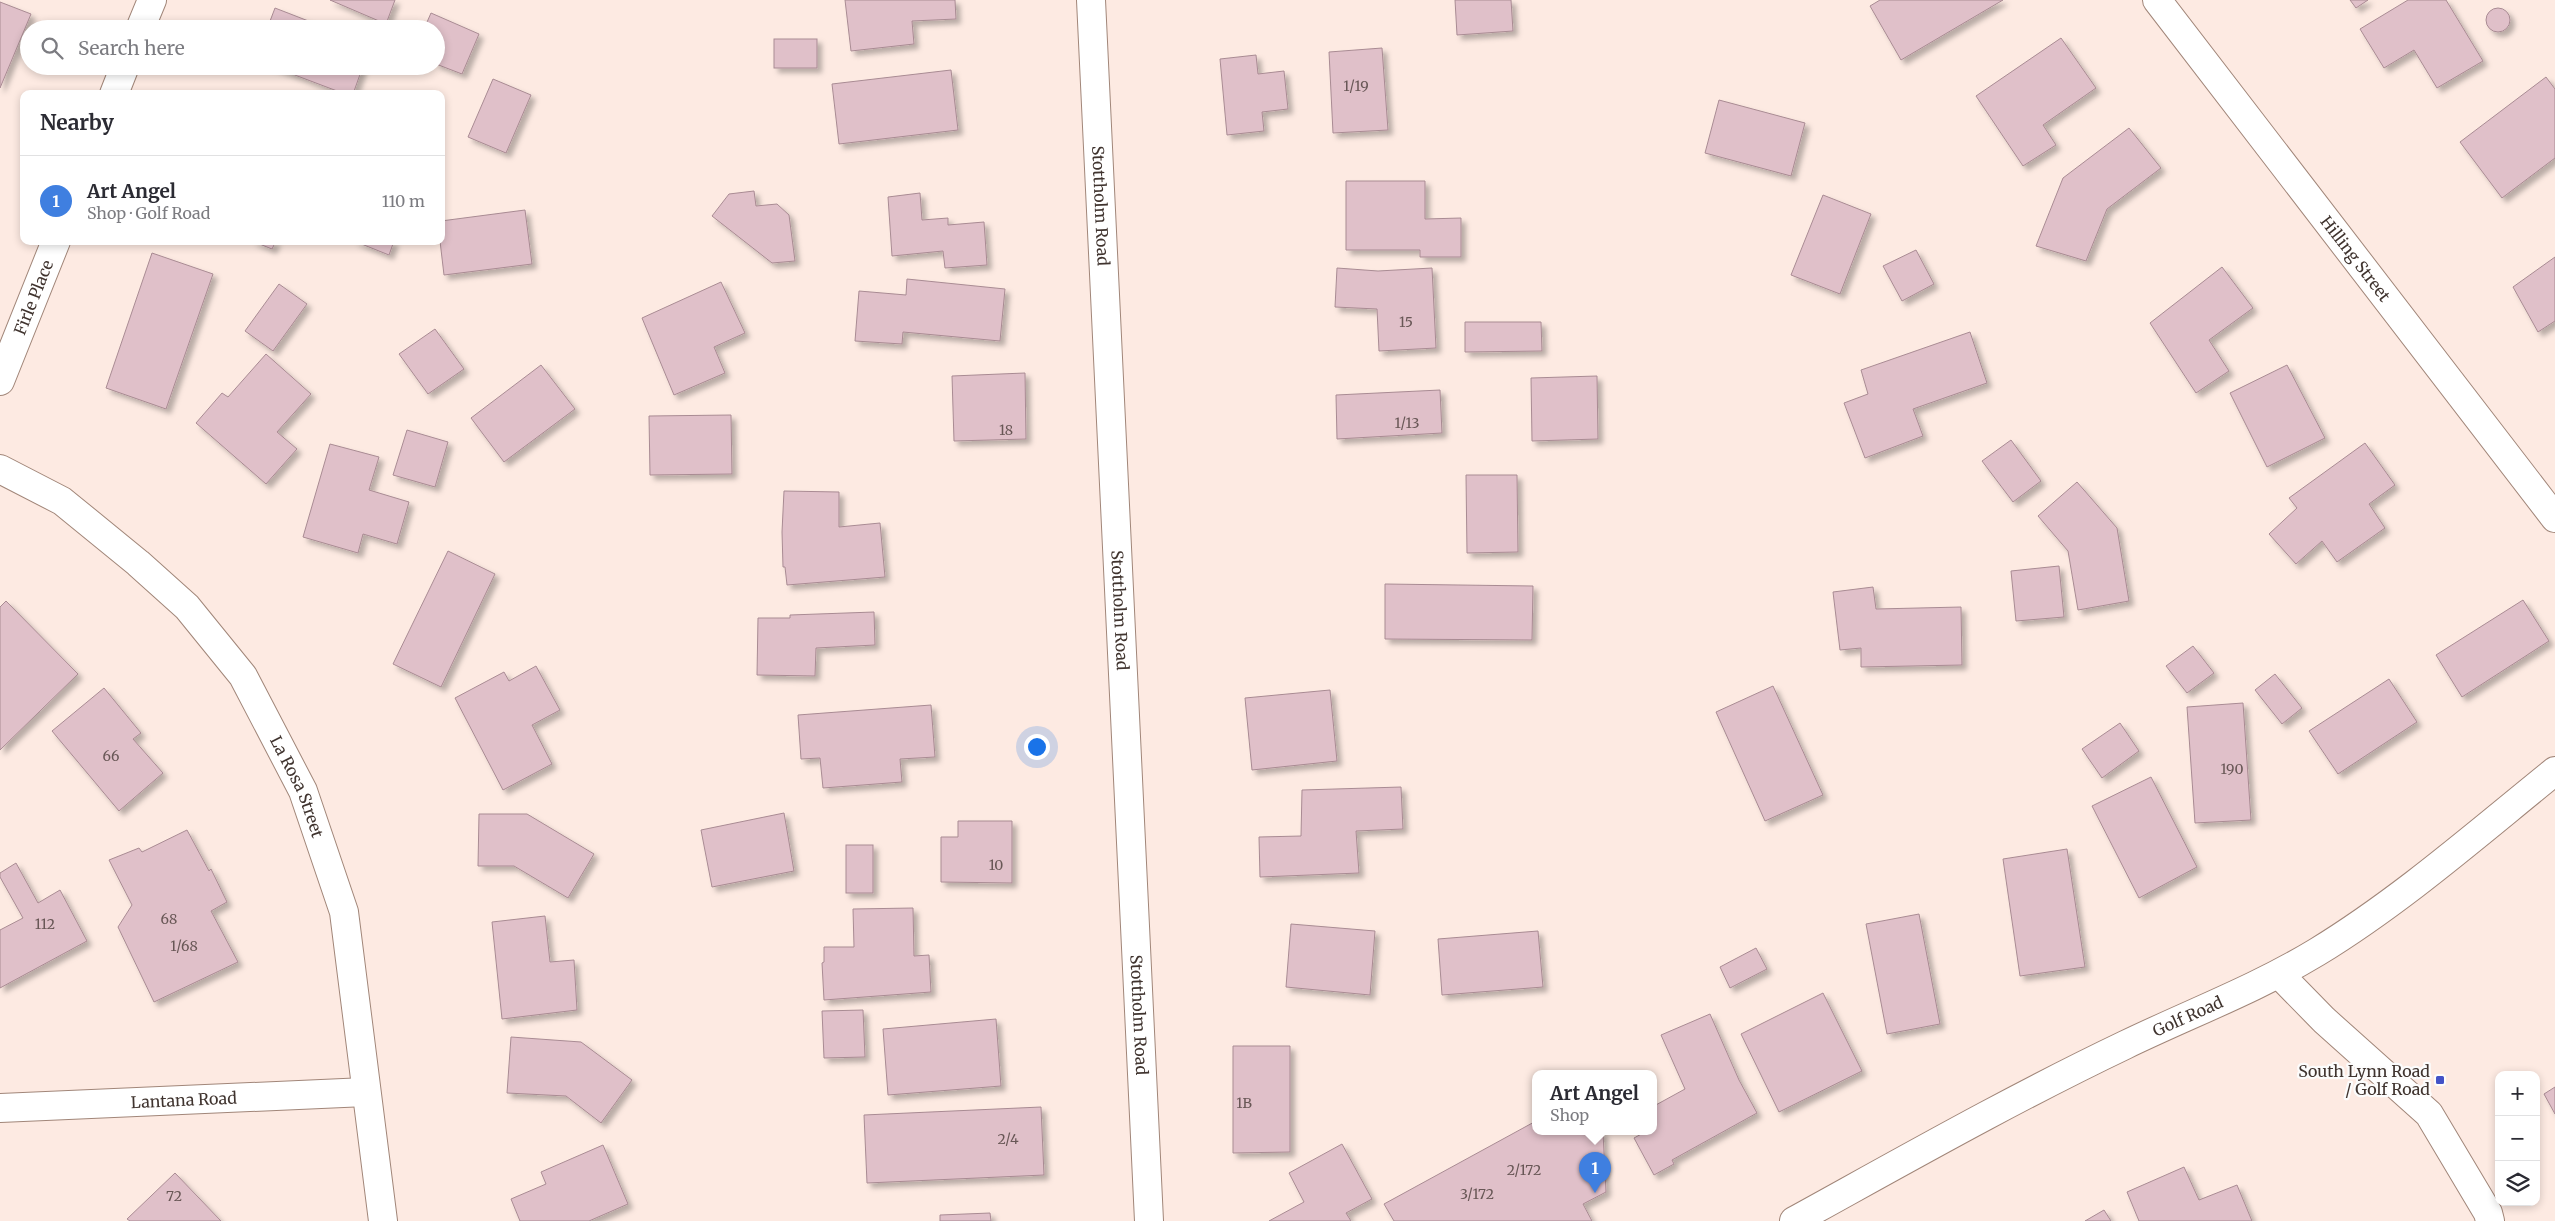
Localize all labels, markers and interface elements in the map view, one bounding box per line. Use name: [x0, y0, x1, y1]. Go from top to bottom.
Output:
search box: [20, 20, 445, 75]
icon: search: [38, 34, 66, 62]
text: Search here: [78, 36, 185, 60]
house number: 1/19: [1343, 77, 1369, 95]
text: Nearby: [40, 109, 114, 136]
street label: Stottholm Road: [1088, 145, 1114, 267]
text: Art Angel: [87, 179, 176, 203]
text: 1: [52, 191, 60, 211]
text: 110 m: [382, 191, 425, 211]
text: Shop · Golf Road: [87, 203, 210, 223]
street label: Hilling Street: [2316, 212, 2395, 306]
street label: Firle Place: [10, 257, 57, 338]
house number: 15: [1399, 313, 1413, 331]
house number: 1/13: [1394, 414, 1420, 432]
house number: 18: [999, 421, 1013, 439]
street label: Stottholm Road: [1107, 550, 1133, 671]
street label: La Rosa Street: [266, 732, 328, 841]
your location: [1024, 734, 1050, 760]
house number: 66: [103, 747, 119, 765]
house number: 190: [2220, 760, 2244, 778]
house number: 10: [989, 856, 1003, 874]
house number: 68: [161, 910, 177, 928]
house number: 112: [35, 915, 55, 933]
house number: 1/68: [170, 937, 198, 955]
street label: Stottholm Road: [1126, 954, 1152, 1076]
street label: Golf Road: [2149, 992, 2226, 1041]
place label: South Lynn Road / Golf Road: [2298, 1061, 2430, 1099]
popup: [1532, 1070, 1657, 1135]
map controls: [2495, 1071, 2540, 1206]
button: +: [2495, 1071, 2540, 1116]
marker: South Lynn Road / Golf Road: [2434, 1074, 2446, 1086]
text: Art Angel: [1550, 1081, 1639, 1105]
street label: Lantana Road: [130, 1088, 238, 1112]
house number: 1B: [1236, 1094, 1252, 1112]
text: Shop: [1550, 1105, 1589, 1125]
button: −: [2495, 1116, 2540, 1161]
house number: 2/4: [997, 1130, 1019, 1148]
pin: 1: [1579, 1152, 1611, 1193]
house number: 2/172: [1507, 1161, 1541, 1179]
button: layers: [2495, 1161, 2540, 1206]
house number: 3/172: [1460, 1185, 1494, 1203]
house number: 72: [166, 1187, 182, 1205]

